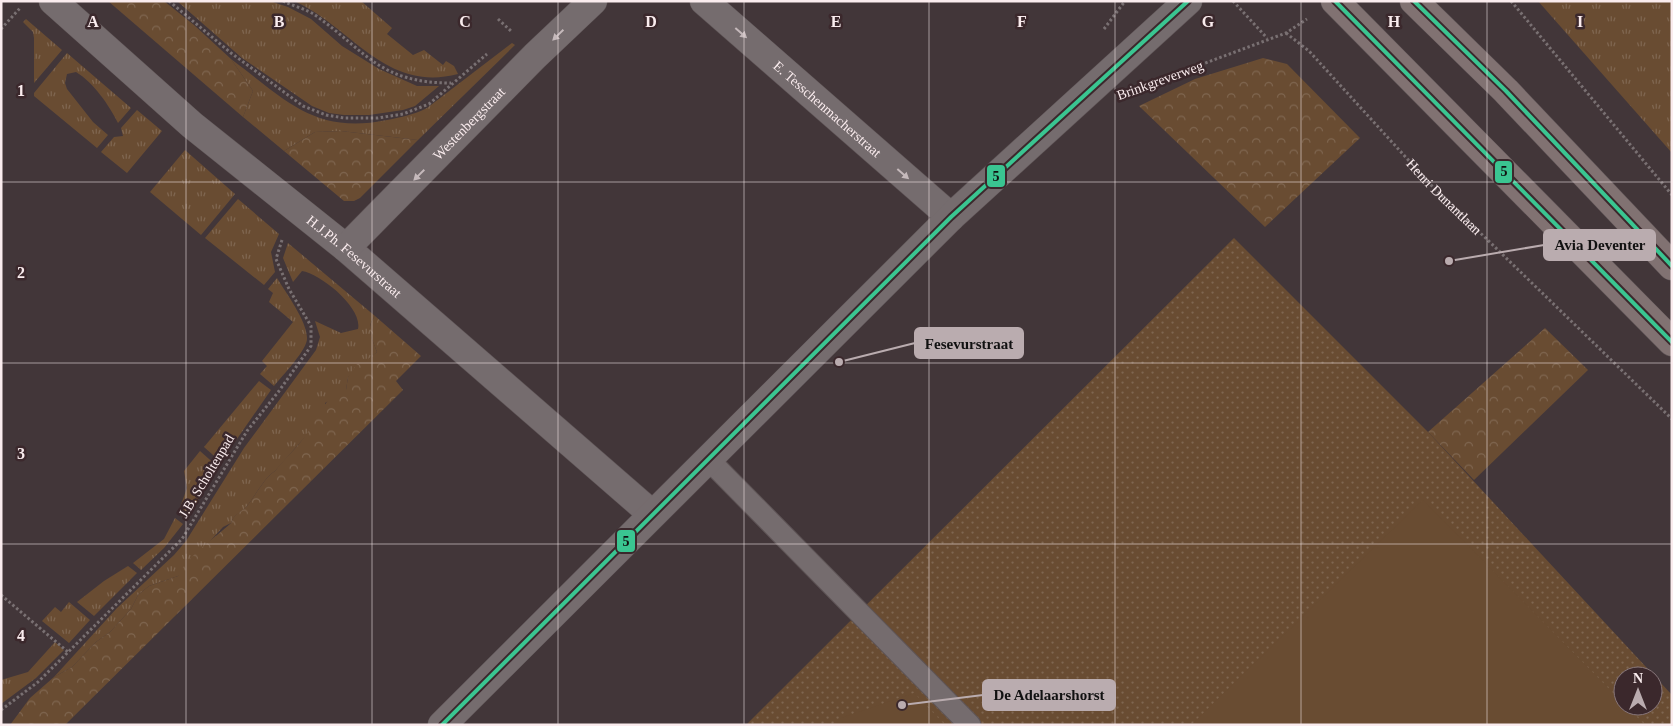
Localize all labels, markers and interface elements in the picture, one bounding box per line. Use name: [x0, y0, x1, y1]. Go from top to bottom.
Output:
text: A: [87, 13, 99, 30]
text: B: [274, 13, 285, 30]
text: C: [459, 13, 471, 30]
text: D: [645, 13, 657, 30]
text: E: [831, 13, 841, 30]
text: F: [1017, 13, 1027, 30]
text: G: [1202, 13, 1215, 30]
text: H: [1388, 13, 1401, 30]
text: I: [1577, 13, 1583, 30]
one-way arrow: [734, 27, 746, 39]
one-way arrow: [552, 29, 564, 41]
street label: E. Tesschenmacherstraat: [770, 58, 884, 160]
street label: Brinkgreverweg: [1115, 58, 1205, 103]
text: 1: [17, 82, 25, 99]
street label: Westenbergstraat: [430, 84, 508, 163]
street label: Henri Dunantlaan: [1403, 156, 1484, 238]
line badge: 5: [1494, 160, 1513, 184]
line badge: 5: [986, 164, 1006, 188]
text: 5: [1501, 164, 1508, 179]
one-way arrow: [413, 169, 425, 181]
one-way arrow: [896, 169, 909, 180]
text: 5: [993, 169, 1000, 184]
street label: H.J.Ph. Fesevurstraat: [304, 213, 404, 301]
callout: Avia Deventer: [1544, 230, 1655, 260]
text: Avia Deventer: [1555, 237, 1646, 253]
text: 2: [17, 264, 25, 281]
callout: Fesevurstraat: [915, 328, 1023, 358]
text: Fesevurstraat: [925, 336, 1013, 352]
street label: J.B. Scholtenpad: [176, 432, 237, 521]
text: 3: [17, 445, 25, 462]
line badge: 5: [616, 529, 636, 553]
text: 5: [623, 534, 630, 549]
text: 4: [17, 627, 25, 644]
north arrow: [1613, 666, 1663, 716]
text: N: [1633, 671, 1643, 686]
callout: De Adelaarshorst: [983, 680, 1115, 710]
text: De Adelaarshorst: [993, 687, 1105, 703]

